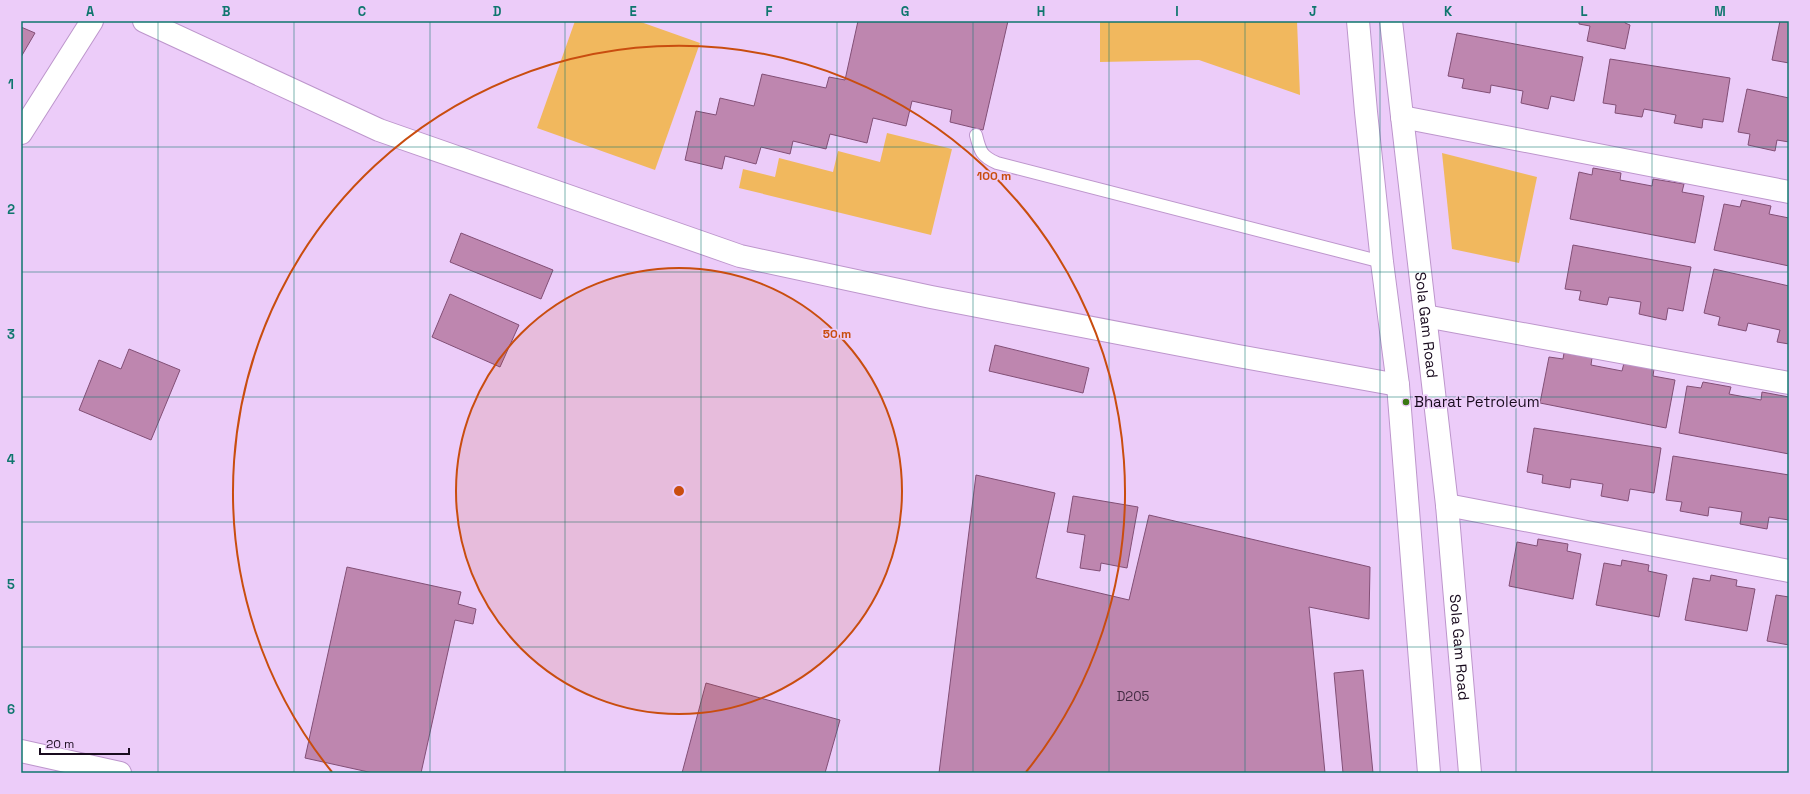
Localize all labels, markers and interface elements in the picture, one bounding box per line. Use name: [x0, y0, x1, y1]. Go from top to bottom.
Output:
text: A: [86, 3, 95, 20]
text: B: [222, 3, 231, 20]
text: C: [358, 3, 366, 20]
text: D: [493, 3, 502, 20]
text: E: [629, 3, 637, 20]
text: F: [766, 3, 773, 20]
text: G: [901, 3, 909, 20]
text: H: [1037, 3, 1045, 20]
text: I: [1175, 3, 1179, 20]
text: J: [1309, 3, 1317, 20]
text: K: [1444, 3, 1453, 20]
text: L: [1580, 3, 1588, 20]
text: M: [1714, 3, 1726, 20]
text: 1: [8, 76, 14, 93]
text: 100 m: [977, 168, 1011, 184]
text: 2: [7, 201, 15, 218]
street label: Sola Gam Road: [1411, 271, 1442, 379]
text: 3: [7, 326, 15, 343]
text: 50 m: [823, 326, 851, 342]
place label: Bharat Petroleum: [1414, 392, 1540, 411]
marker: Bharat Petroleum: [1401, 397, 1411, 407]
text: 4: [7, 451, 15, 468]
centre of rings: [672, 484, 686, 498]
text: 5: [7, 576, 15, 593]
street label: Sola Gam Road: [1446, 593, 1474, 701]
house number: D205: [1117, 688, 1150, 705]
text: 6: [7, 701, 15, 718]
scale bar: [40, 730, 129, 756]
text: 20 m: [46, 736, 74, 752]

